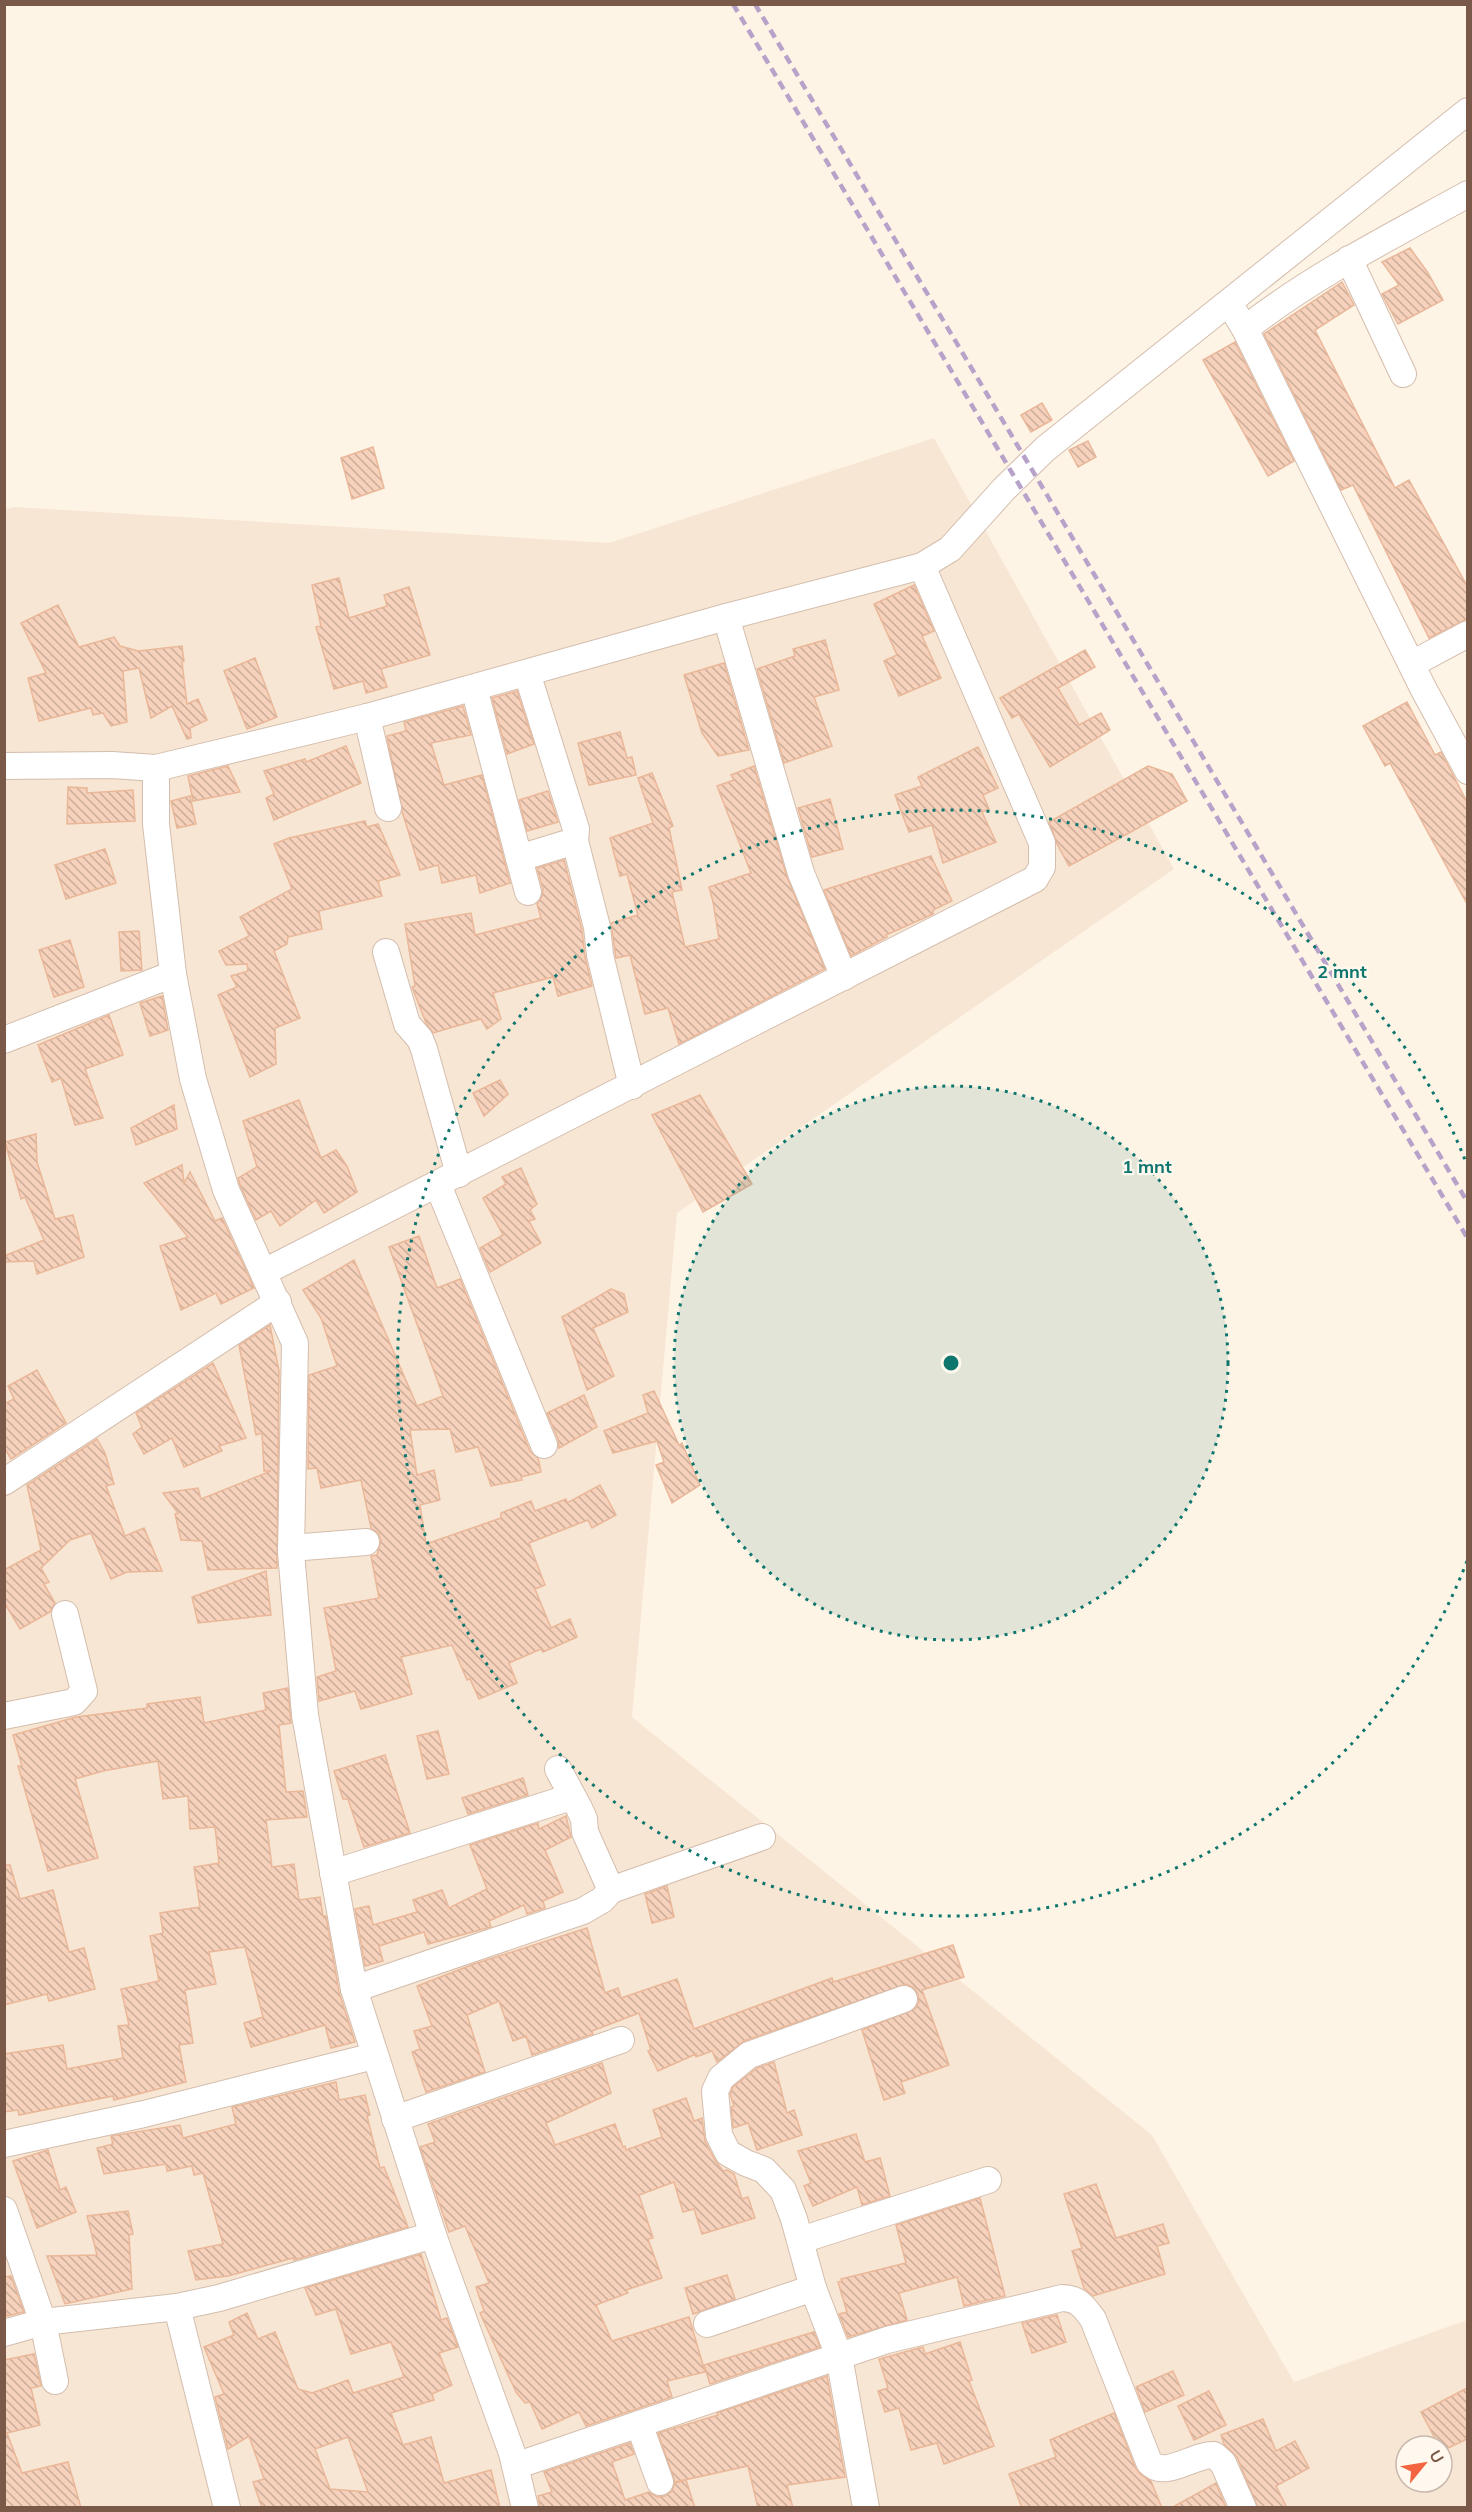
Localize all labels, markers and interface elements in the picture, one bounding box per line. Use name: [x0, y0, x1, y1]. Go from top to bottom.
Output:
text: 2 mnt: [1317, 960, 1367, 983]
text: 1 mnt: [1122, 1155, 1172, 1178]
centre of rings: [941, 1353, 961, 1373]
north arrow: [1394, 2434, 1454, 2494]
text: U: [1425, 2446, 1449, 2467]

